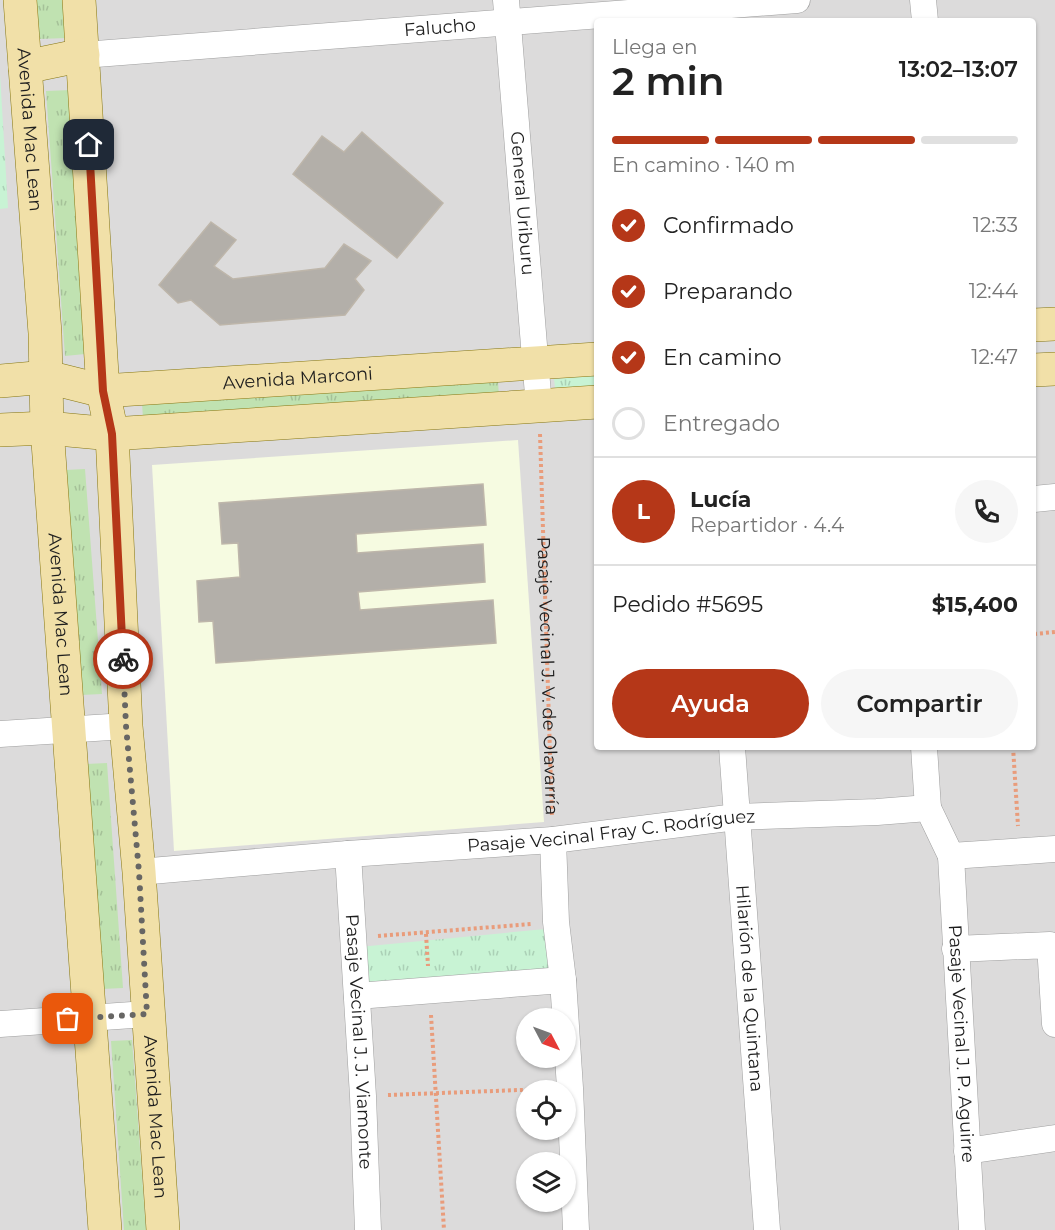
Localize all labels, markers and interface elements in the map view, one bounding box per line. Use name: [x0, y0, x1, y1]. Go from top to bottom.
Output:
street label: Falucho: [403, 14, 477, 41]
text: Llega en: [612, 35, 698, 59]
street label: Avenida Mac Lean: [13, 47, 47, 212]
text: 13:02–13:07: [899, 56, 1018, 83]
text: 2 min: [612, 57, 725, 105]
pin: [63, 119, 114, 170]
icon: home: [72, 128, 105, 161]
street label: General Uriburu: [506, 130, 539, 276]
text: En camino · 140 m: [612, 153, 796, 177]
icon: check: [612, 209, 645, 242]
text: Confirmado: [663, 212, 794, 239]
text: 12:33: [973, 213, 1018, 237]
icon: check: [612, 275, 645, 308]
text: Preparando: [663, 278, 792, 305]
text: 12:44: [969, 279, 1018, 303]
icon: check: [612, 341, 645, 374]
text: En camino: [663, 344, 782, 371]
text: 12:47: [971, 345, 1018, 369]
street label: Avenida Marconi: [222, 363, 374, 394]
text: Entregado: [663, 410, 780, 437]
button: phone: [955, 480, 1018, 543]
text: Lucía: [690, 486, 751, 513]
text: L: [637, 498, 650, 525]
text: Repartidor · 4.4: [690, 513, 844, 537]
street label: Avenida Mac Lean: [44, 532, 77, 697]
street label: Pasaje Vecinal J. V. de Olavarría: [532, 536, 563, 815]
text: Pedido #5695: [612, 591, 763, 618]
text: $15,400: [932, 591, 1018, 618]
courier: [93, 629, 153, 689]
icon: bike: [107, 643, 140, 676]
button: Ayuda: [612, 669, 809, 738]
button: Compartir: [821, 669, 1018, 738]
street label: Pasaje Vecinal Fray C. Rodríguez: [466, 805, 756, 857]
street label: Hilarión de la Quintana: [731, 884, 768, 1093]
street label: Pasaje Vecinal J. J. Viamonte: [341, 913, 377, 1170]
street label: Pasaje Vecinal J. P. Aguirre: [944, 924, 979, 1163]
pin: [42, 993, 93, 1044]
icon: bag: [51, 1002, 84, 1035]
north arrow: [516, 1008, 576, 1068]
map controls: [516, 1008, 576, 1212]
street label: Avenida Mac Lean: [139, 1034, 172, 1199]
button: locate: [516, 1080, 576, 1140]
button: layers: [516, 1152, 576, 1212]

